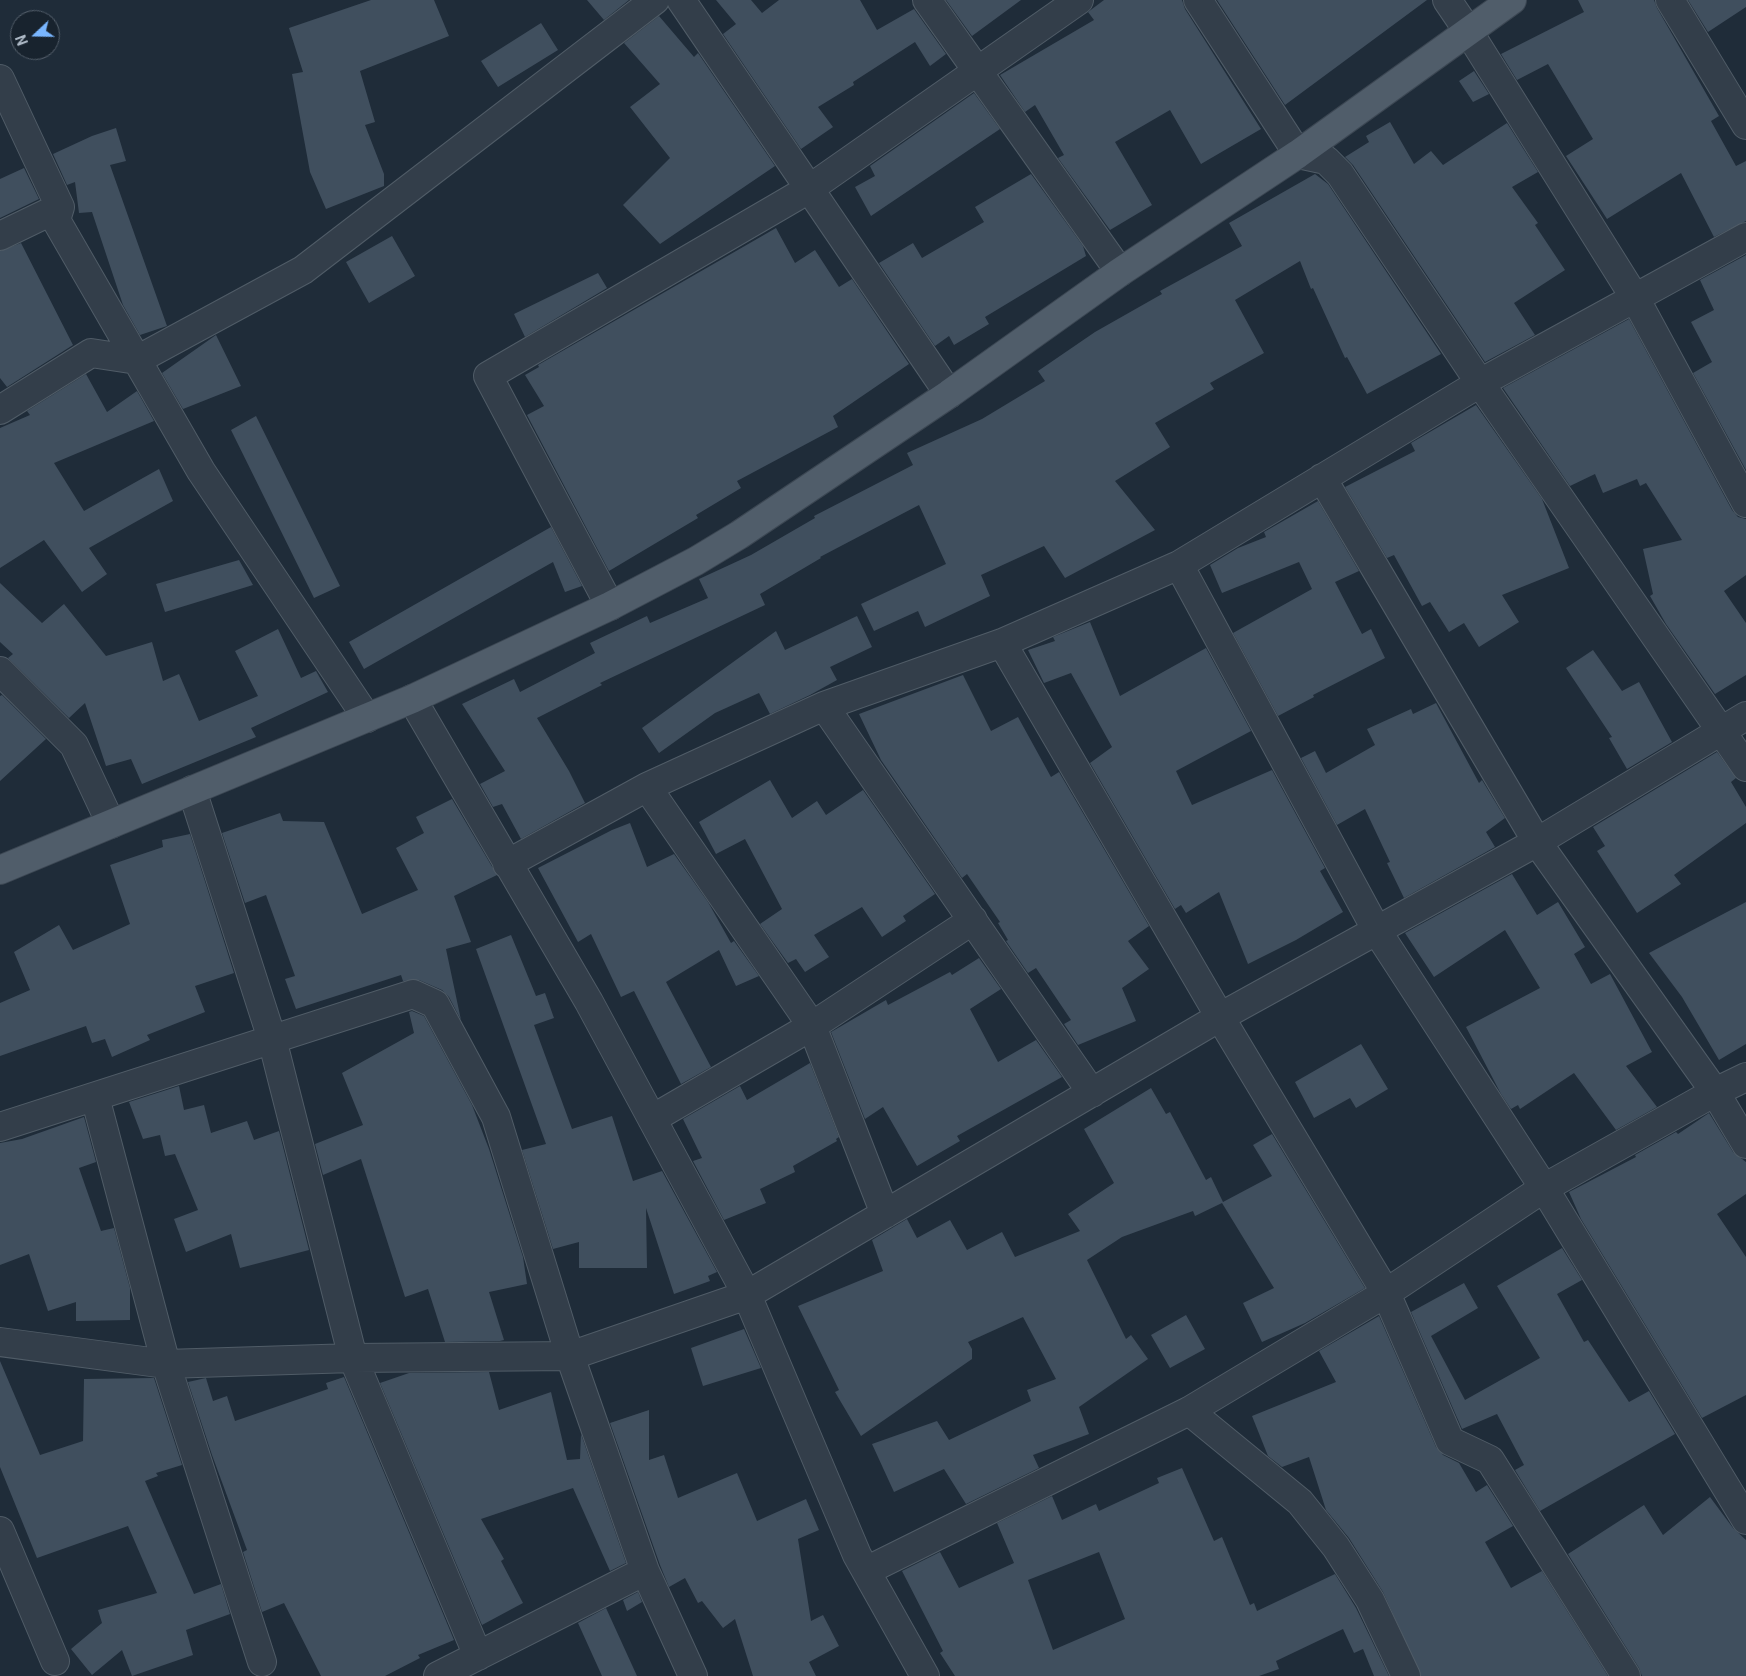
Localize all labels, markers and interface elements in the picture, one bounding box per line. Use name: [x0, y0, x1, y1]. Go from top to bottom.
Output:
north arrow: [10, 10, 60, 60]
text: N: [13, 33, 31, 48]

